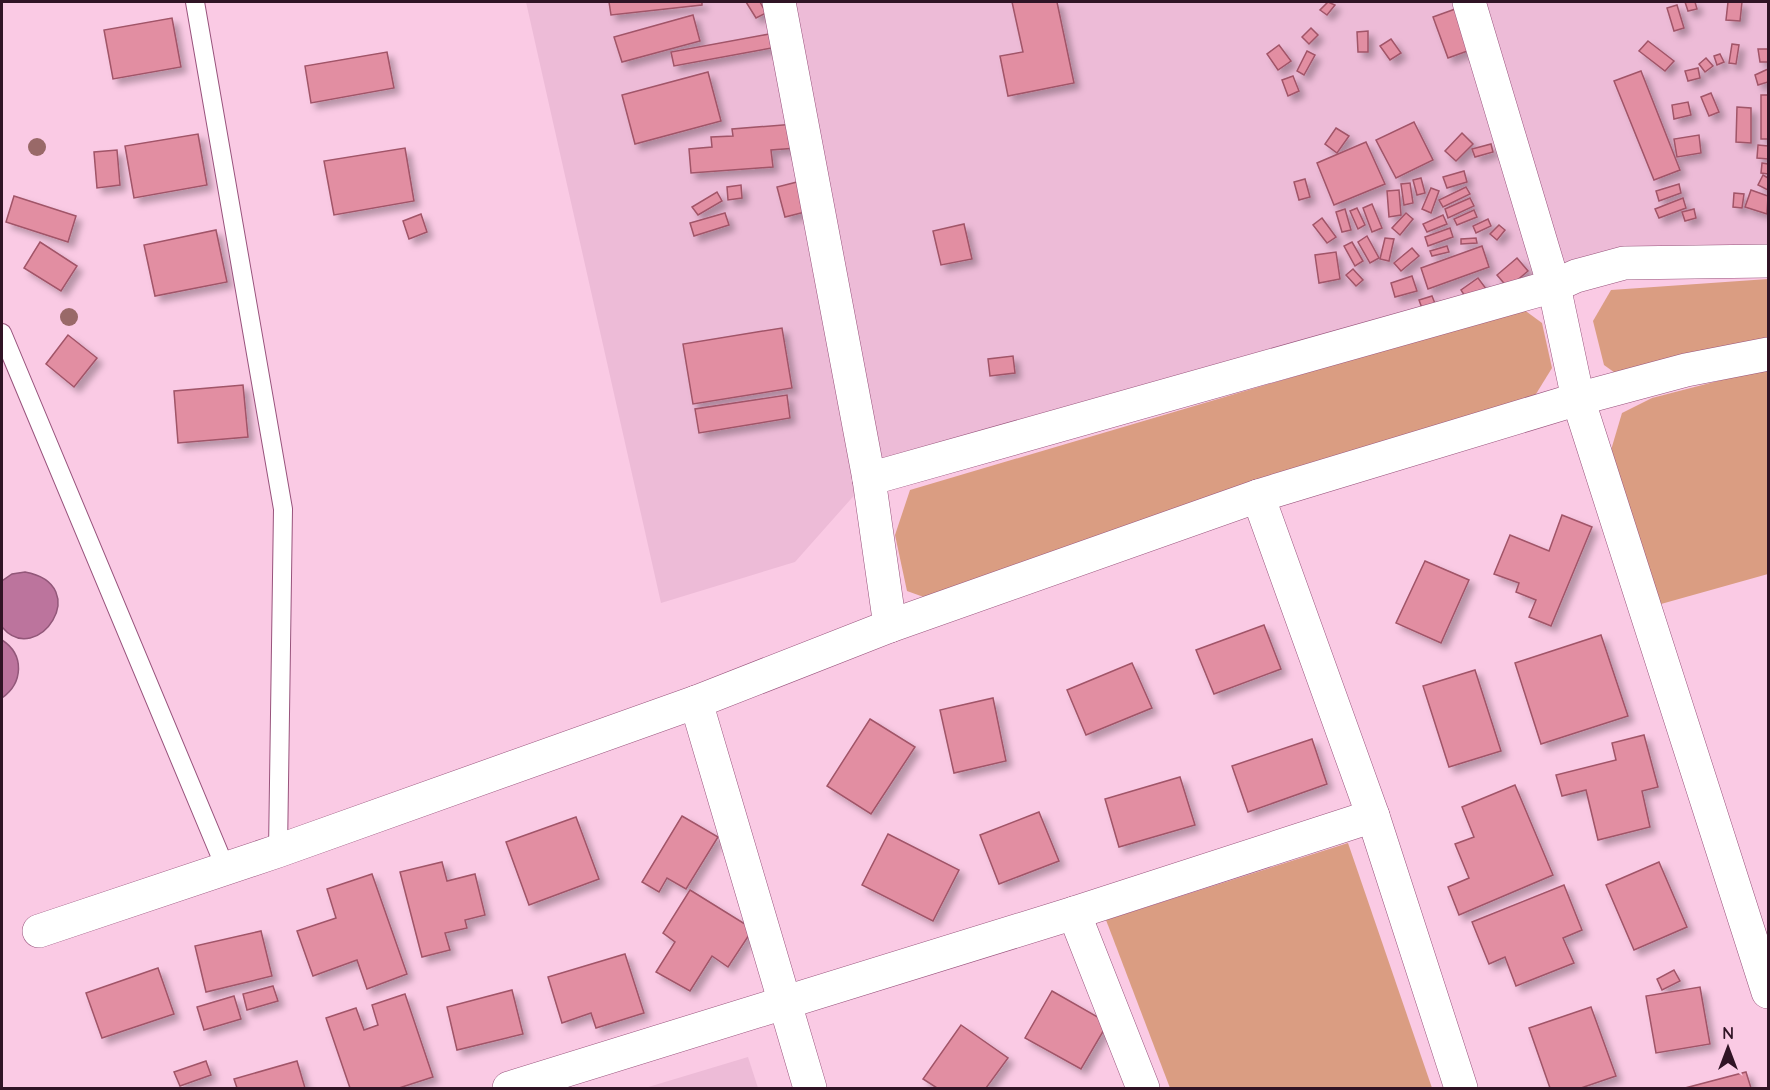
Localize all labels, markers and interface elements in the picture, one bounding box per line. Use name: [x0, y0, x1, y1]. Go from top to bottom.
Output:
north arrow: [1698, 1018, 1758, 1078]
text: N: [1722, 1023, 1734, 1043]

